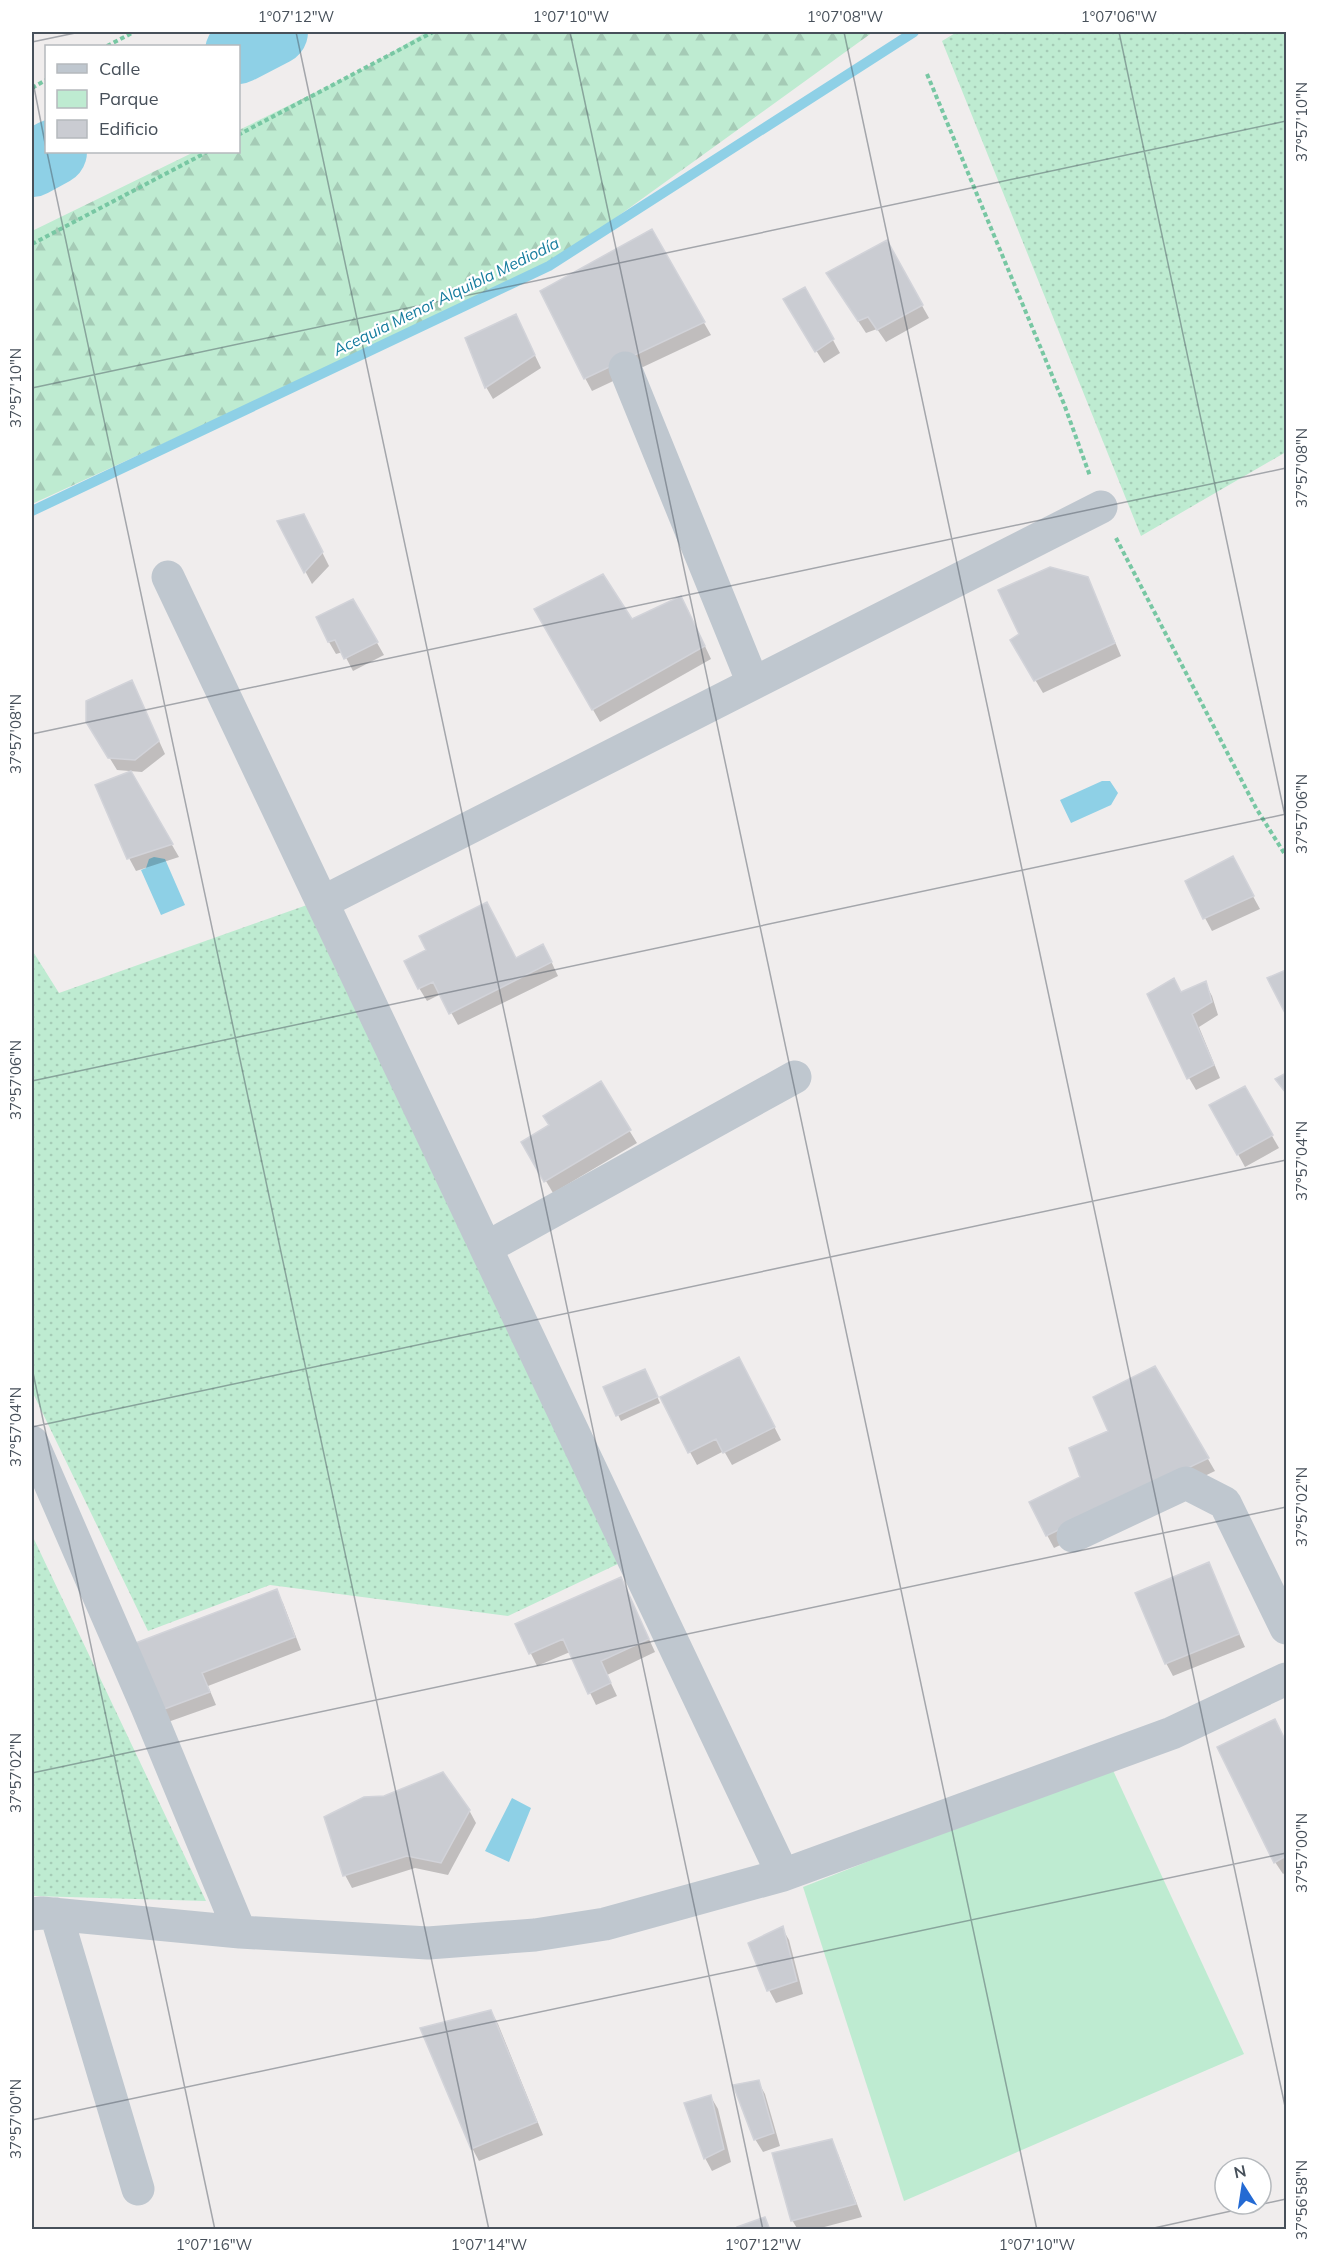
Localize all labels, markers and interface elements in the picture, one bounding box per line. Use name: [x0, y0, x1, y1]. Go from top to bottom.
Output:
text: 1°07'12"W: [258, 7, 335, 26]
text: 1°07'10"W: [533, 7, 610, 26]
text: 1°07'08"W: [807, 7, 884, 26]
text: 1°07'06"W: [1081, 7, 1158, 26]
legend: [45, 45, 240, 153]
text: Calle: [99, 57, 140, 80]
text: 37°57'10"N: [1292, 82, 1311, 162]
text: Parque: [99, 87, 158, 110]
text: Edificio: [99, 117, 158, 140]
water label: Acequia Menor Alquibla Mediodía: [329, 232, 563, 360]
text: 37°57'10"N: [6, 348, 25, 428]
text: 37°57'08"N: [1292, 428, 1311, 508]
text: 37°57'08"N: [6, 694, 25, 774]
text: 37°57'06"N: [1292, 774, 1311, 854]
text: 37°57'06"N: [6, 1040, 25, 1120]
text: 37°57'04"N: [1292, 1121, 1311, 1201]
text: 37°57'04"N: [6, 1387, 25, 1467]
text: 37°57'02"N: [1292, 1467, 1311, 1547]
text: 37°57'02"N: [6, 1733, 25, 1813]
text: 37°57'00"N: [1292, 1813, 1311, 1893]
text: 37°57'00"N: [6, 2079, 25, 2159]
north arrow: [1213, 2156, 1273, 2216]
text: N: [1232, 2160, 1248, 2182]
text: 37°56'58"N: [1292, 2160, 1311, 2240]
text: 1°07'16"W: [176, 2235, 253, 2254]
text: 1°07'14"W: [451, 2235, 528, 2254]
text: 1°07'12"W: [725, 2235, 802, 2254]
text: 1°07'10"W: [999, 2235, 1076, 2254]

